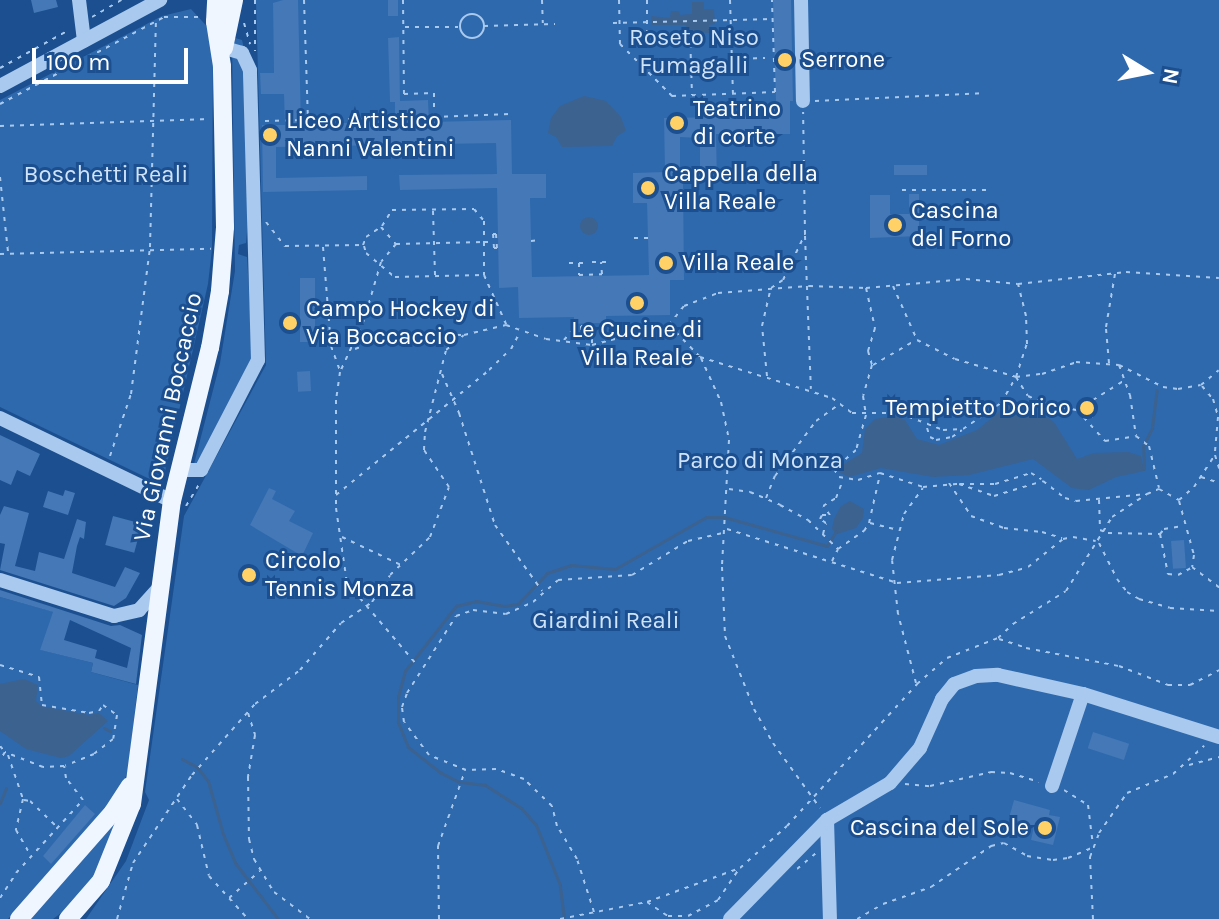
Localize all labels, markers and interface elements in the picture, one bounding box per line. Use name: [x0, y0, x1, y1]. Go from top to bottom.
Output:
park label: Roseto Niso Fumagalli: [629, 24, 759, 80]
scale bar: [36, 32, 192, 82]
north arrow: [1107, 32, 1187, 112]
place label: Serrone: [801, 46, 885, 74]
text: 100 m: [46, 48, 111, 76]
marker: Serrone: [776, 51, 794, 69]
text: N: [1156, 66, 1185, 86]
place label: Teatrino di corte: [693, 95, 781, 151]
place label: Liceo Artistico Nanni Valentini: [286, 107, 455, 163]
marker: Teatrino di corte: [668, 114, 686, 132]
marker: Liceo Artistico Nanni Valentini: [261, 126, 279, 144]
place label: Cappella della Villa Reale: [664, 160, 818, 216]
park label: Boschetti Reali: [24, 161, 188, 189]
marker: Cappella della Villa Reale: [639, 179, 657, 197]
place label: Cascina del Forno: [911, 197, 1011, 253]
marker: Cascina del Forno: [886, 216, 904, 234]
place label: Villa Reale: [682, 249, 794, 277]
marker: Villa Reale: [657, 254, 675, 272]
street label: Via Giovanni Boccaccio: [128, 290, 208, 544]
marker: Le Cucine di Villa Reale: [628, 294, 646, 312]
place label: Campo Hockey di Via Boccaccio: [306, 295, 495, 351]
marker: Campo Hockey di Via Boccaccio: [281, 314, 299, 332]
place label: Le Cucine di Villa Reale: [571, 316, 703, 372]
place label: Tempietto Dorico: [885, 394, 1071, 422]
marker: Tempietto Dorico: [1078, 399, 1096, 417]
park label: Parco di Monza: [677, 447, 843, 475]
place label: Circolo Tennis Monza: [265, 547, 414, 603]
marker: Circolo Tennis Monza: [240, 566, 258, 584]
park label: Giardini Reali: [532, 607, 680, 635]
place label: Cascina del Sole: [850, 814, 1029, 842]
marker: Cascina del Sole: [1036, 819, 1054, 837]

